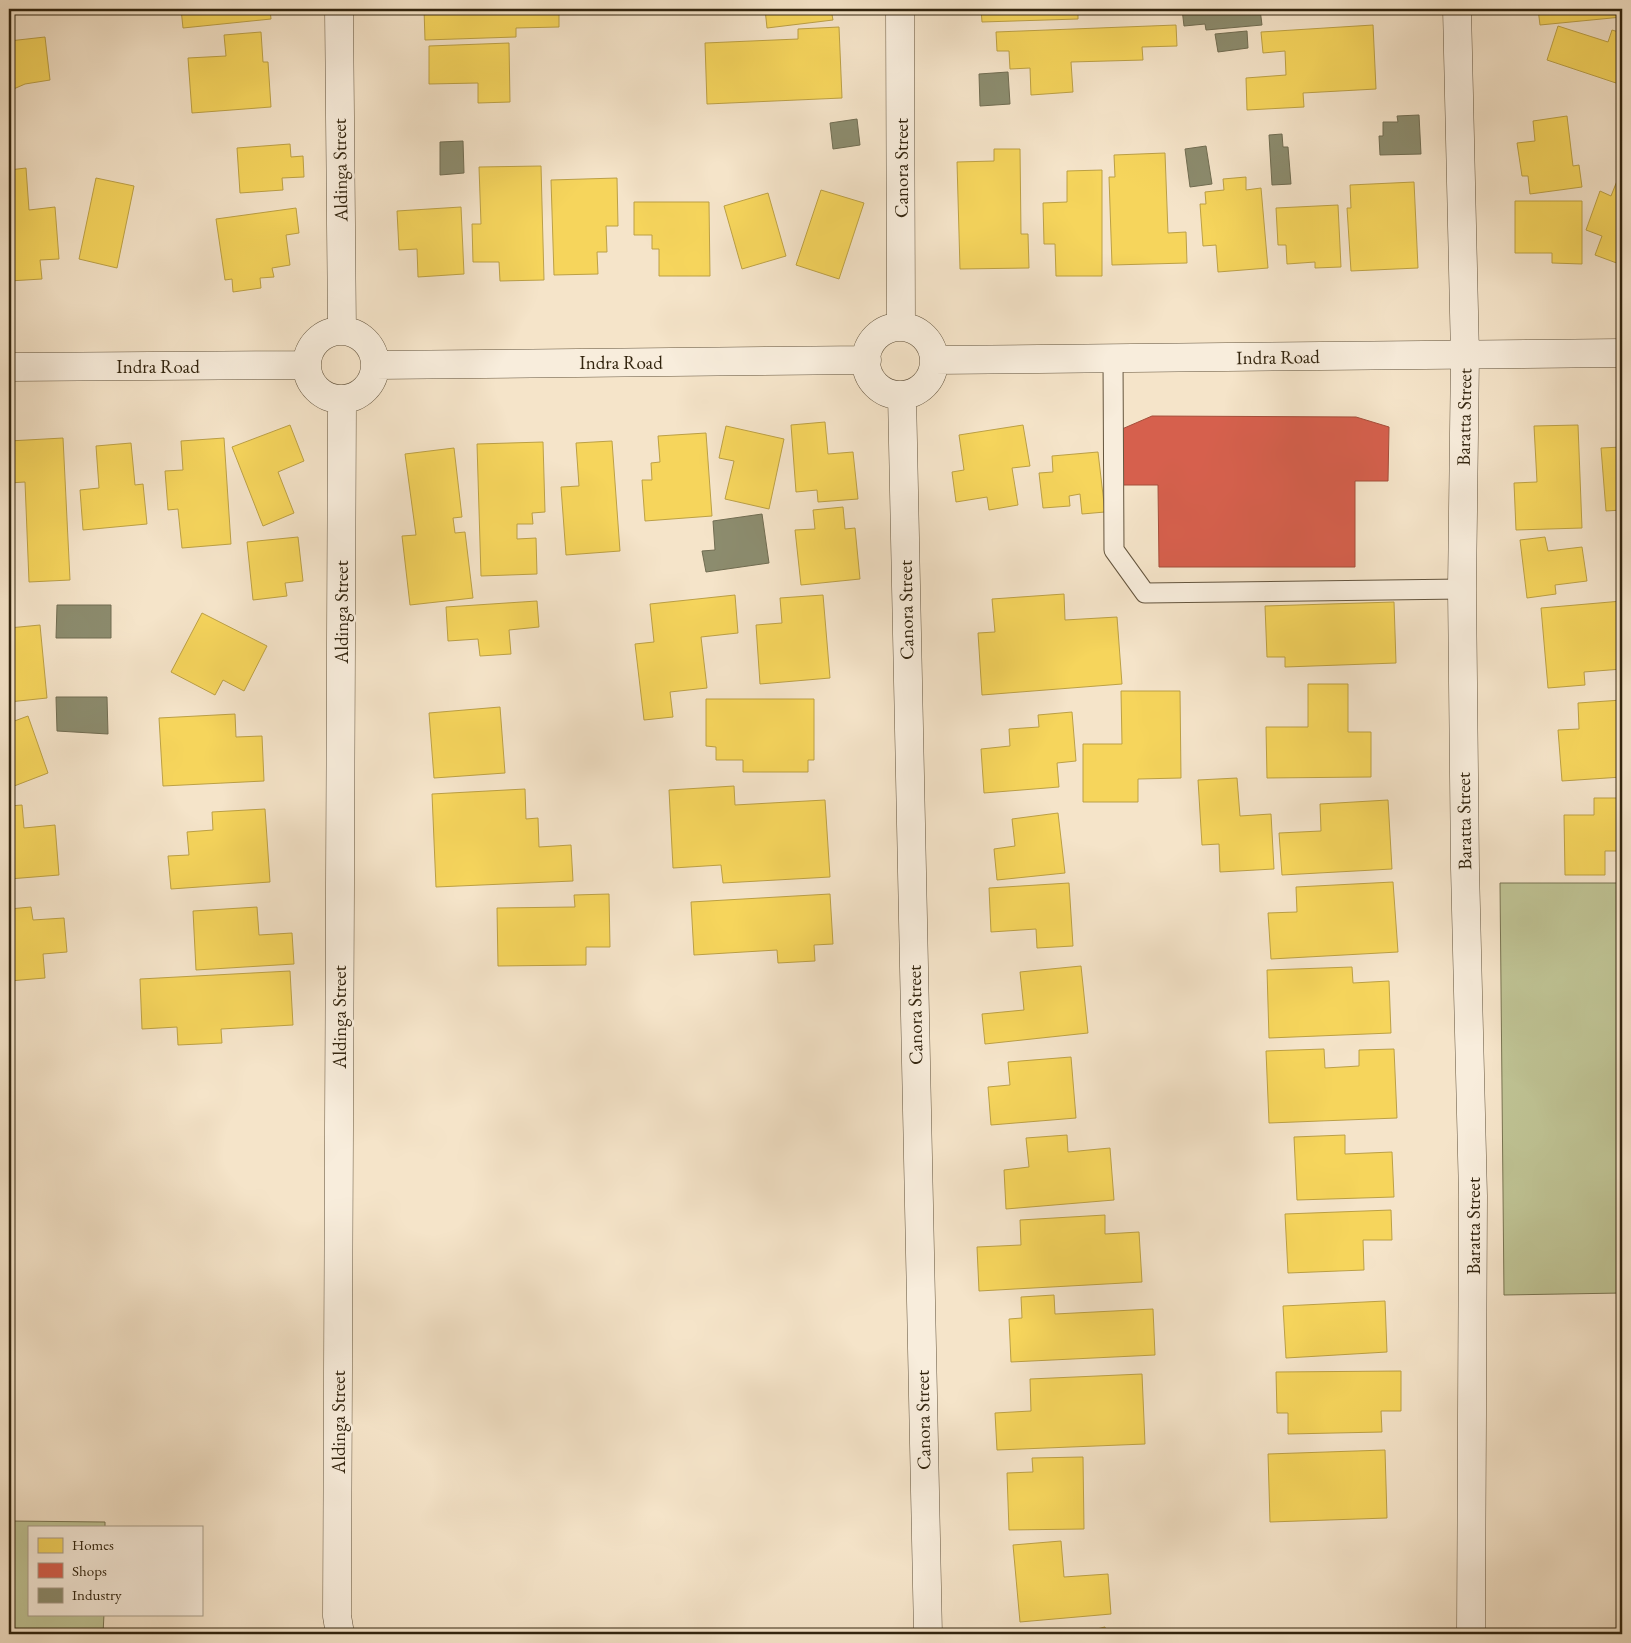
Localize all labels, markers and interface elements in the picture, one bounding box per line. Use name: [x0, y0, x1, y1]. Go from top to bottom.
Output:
street label: Aldinga Street: [327, 118, 353, 223]
street label: Canora Street: [889, 118, 914, 218]
street label: Indra Road: [1236, 344, 1320, 370]
street label: Indra Road: [579, 350, 663, 375]
street label: Indra Road: [116, 354, 200, 379]
street label: Baratta Street: [1451, 368, 1477, 466]
street label: Aldinga Street: [329, 560, 354, 665]
street label: Canora Street: [893, 560, 919, 660]
street label: Baratta Street: [1451, 772, 1477, 870]
street label: Aldinga Street: [327, 965, 352, 1070]
street label: Canora Street: [902, 965, 928, 1065]
street label: Baratta Street: [1461, 1177, 1486, 1275]
street label: Aldinga Street: [326, 1370, 351, 1475]
street label: Canora Street: [910, 1370, 936, 1470]
legend: [28, 1526, 202, 1616]
text: Homes: [72, 1535, 114, 1554]
text: Shops: [72, 1561, 107, 1580]
text: Industry: [72, 1585, 122, 1604]

